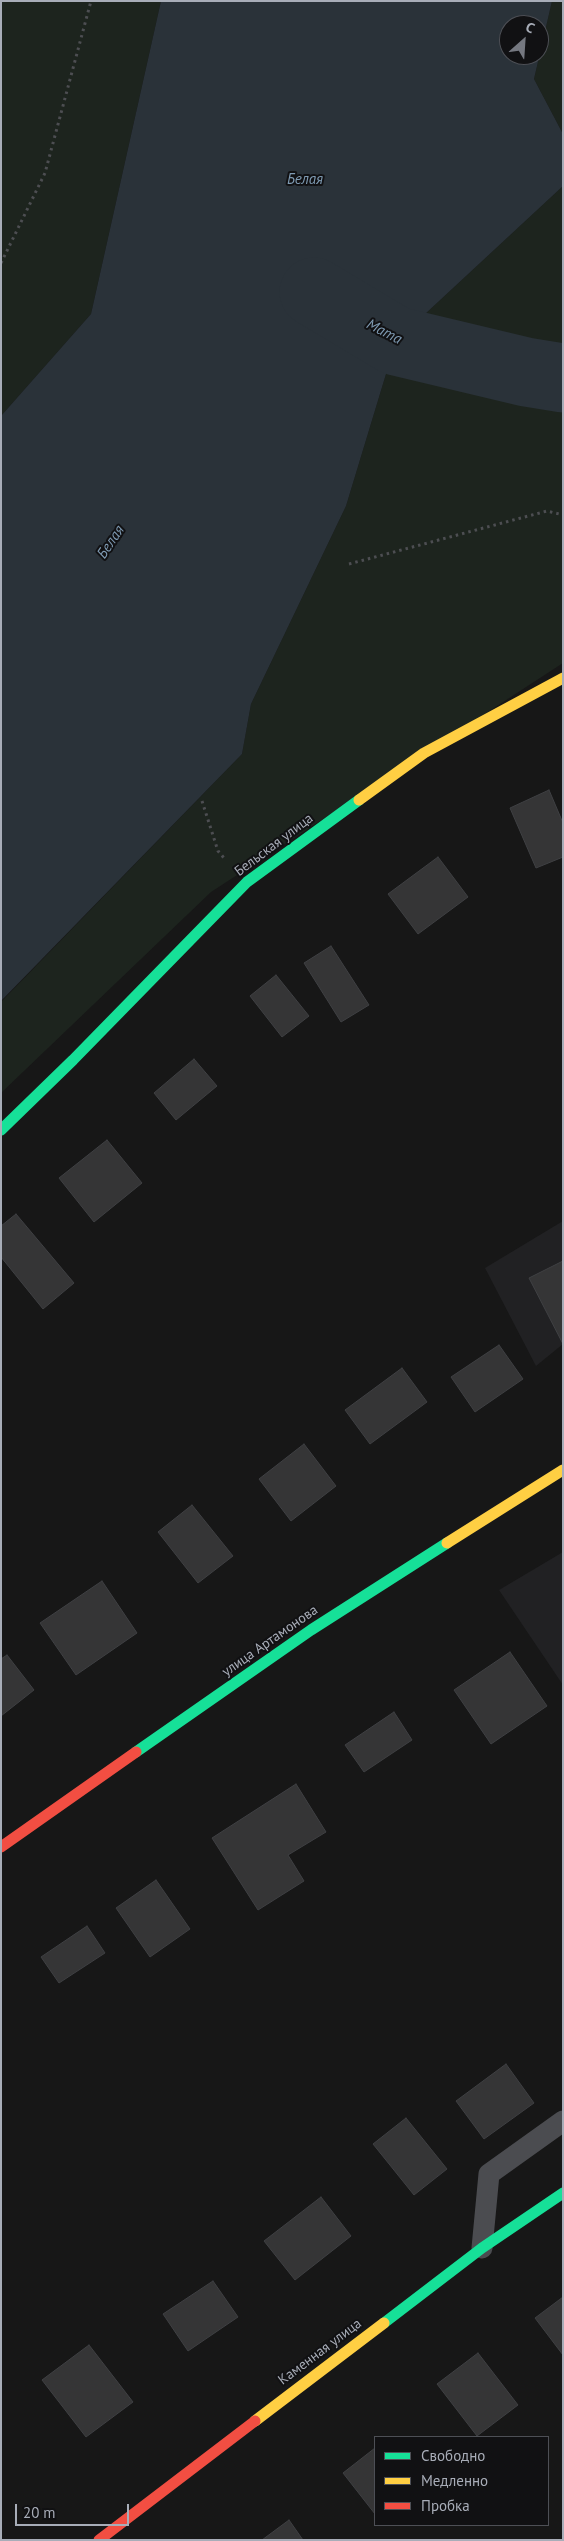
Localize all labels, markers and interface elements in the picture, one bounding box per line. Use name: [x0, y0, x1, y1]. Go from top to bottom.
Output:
north arrow: [499, 15, 549, 65]
text: С: [523, 18, 538, 37]
water label: Белая: [287, 171, 323, 189]
water label: Мата: [363, 315, 405, 349]
water label: Белая: [93, 522, 129, 562]
street label: Бельская улица: [231, 810, 317, 880]
street label: улица Артамонова: [219, 1602, 321, 1680]
street label: Каменная улица: [275, 2315, 365, 2389]
legend: [374, 2436, 549, 2526]
text: Свободно: [421, 2446, 485, 2465]
text: Медленно: [421, 2471, 488, 2490]
scale bar: [18, 2494, 131, 2526]
text: Пробка: [421, 2496, 470, 2515]
text: 20 m: [23, 2503, 56, 2522]

